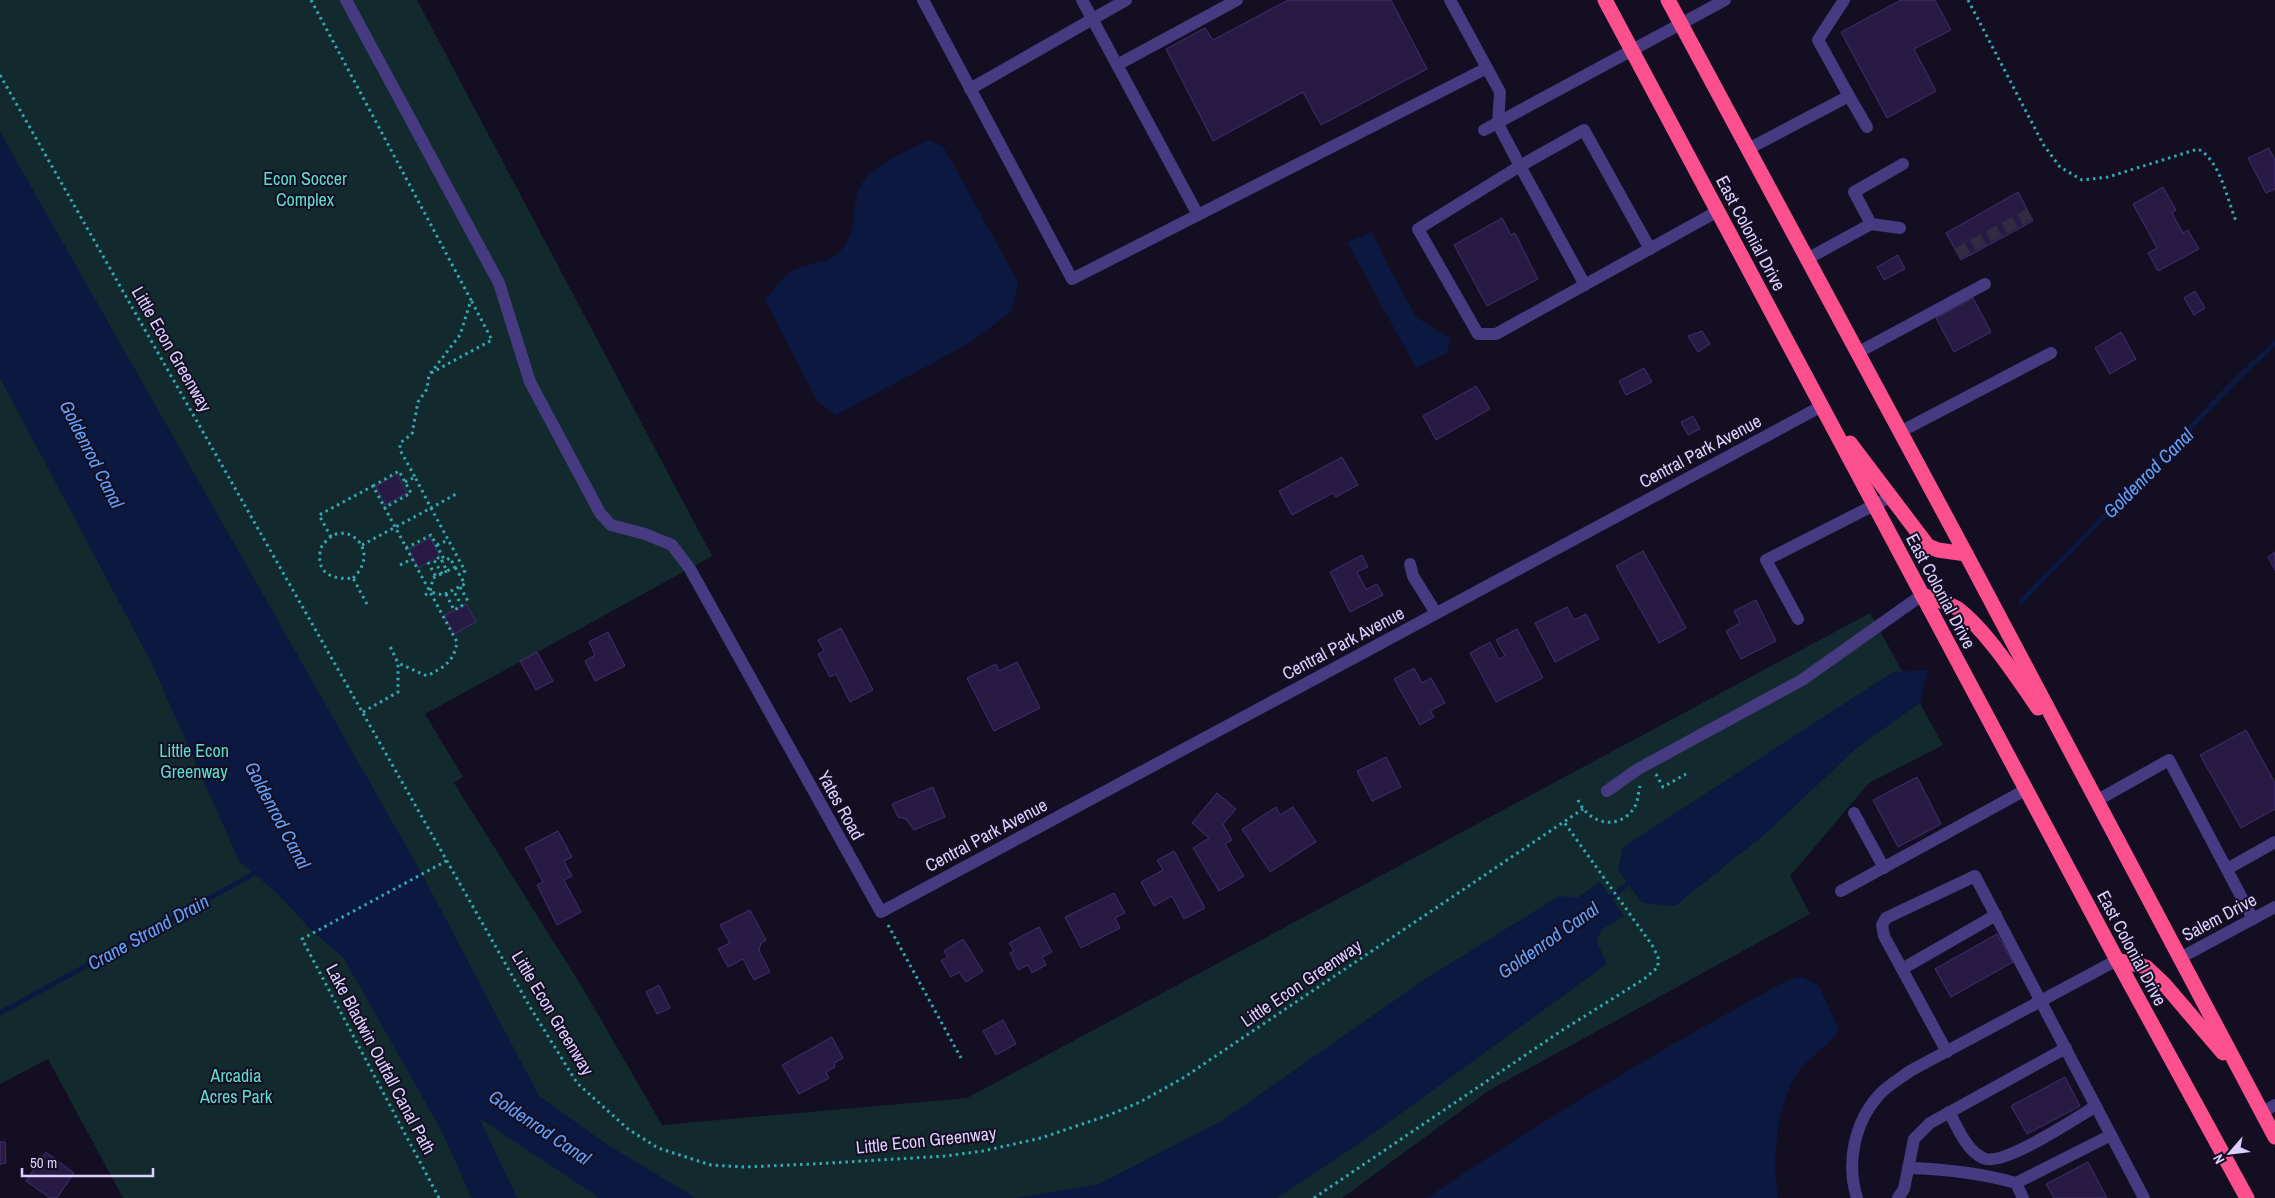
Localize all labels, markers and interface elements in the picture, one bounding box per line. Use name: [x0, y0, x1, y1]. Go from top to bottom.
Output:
park label: Econ Soccer Complex: [263, 166, 347, 212]
street label: East Colonial Drive: [1710, 171, 1792, 295]
street label: Little Econ Greenway: [126, 282, 218, 417]
water label: Goldenrod Canal: [54, 396, 131, 513]
street label: Central Park Avenue: [1634, 408, 1766, 494]
water label: Goldenrod Canal: [2097, 422, 2199, 524]
street label: East Colonial Drive: [1900, 529, 1982, 653]
street label: Central Park Avenue: [1277, 600, 1409, 686]
park label: Little Econ Greenway: [159, 738, 229, 784]
water label: Goldenrod Canal: [239, 757, 317, 874]
street label: Yates Road: [812, 766, 870, 844]
street label: Central Park Avenue: [920, 792, 1052, 878]
street label: East Colonial Drive: [2091, 886, 2173, 1010]
street label: Salem Drive: [2177, 887, 2261, 947]
water label: Crane Strand Drain: [83, 888, 213, 976]
water label: Goldenrod Canal: [1492, 895, 1604, 984]
street label: Little Econ Greenway: [1236, 933, 1367, 1033]
street label: Little Econ Greenway: [506, 946, 600, 1080]
street label: Lake Bladwin Outfall Canal Path: [320, 959, 442, 1159]
park label: Arcadia Acres Park: [199, 1063, 273, 1109]
water label: Goldenrod Canal: [484, 1083, 597, 1171]
street label: Little Econ Greenway: [855, 1120, 998, 1160]
north arrow: [2205, 1128, 2255, 1178]
scale bar: [22, 1146, 154, 1178]
text: N: [2209, 1151, 2228, 1167]
text: 50 m: [30, 1152, 57, 1173]

